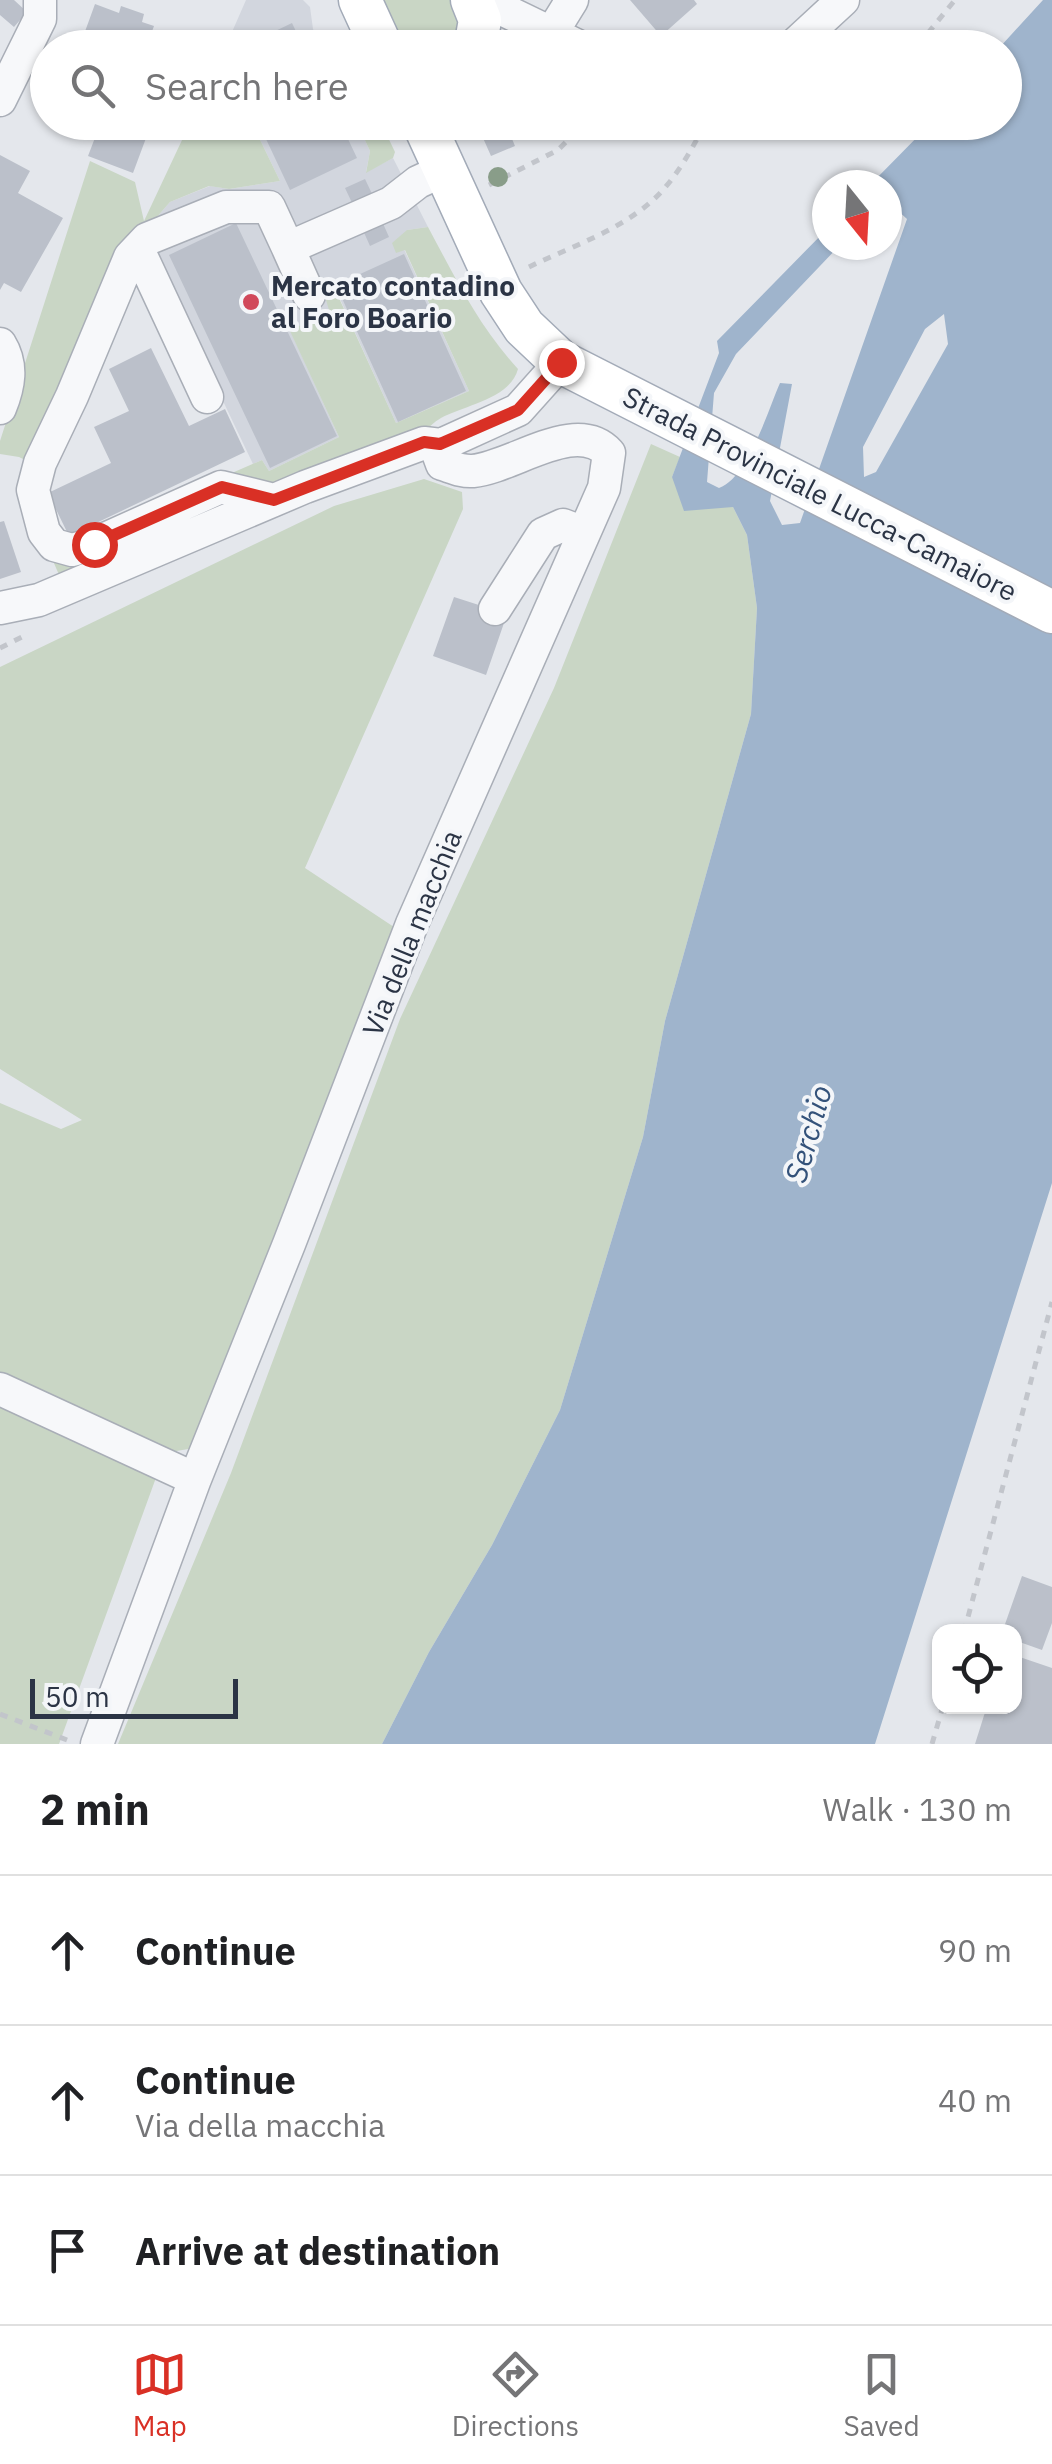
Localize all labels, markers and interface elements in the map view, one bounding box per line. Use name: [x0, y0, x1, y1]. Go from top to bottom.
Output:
search box: [30, 30, 1022, 140]
icon: search: [65, 58, 120, 113]
text: Search here: [145, 61, 349, 110]
north arrow: [812, 170, 902, 260]
place label: Mercato contadino al Foro Boario: [271, 267, 515, 336]
marker: Mercato contadino al Foro Boario: [240, 291, 262, 313]
route end: [539, 340, 585, 386]
street label: Strada Provinciale Lucca-Camaiore: [617, 378, 1024, 609]
route start: [72, 522, 118, 568]
street label: Via della macchia: [353, 824, 470, 1041]
water label: Serchio: [775, 1080, 840, 1187]
map controls: [932, 1624, 1022, 1714]
button: locate: [932, 1624, 1022, 1714]
scale bar: [30, 1674, 238, 1718]
text: 50 m: [45, 1678, 110, 1715]
text: 2 min: [40, 1782, 150, 1837]
text: Walk · 130 m: [823, 1788, 1012, 1830]
icon: ahead: [40, 1923, 95, 1978]
text: Continue: [135, 1926, 296, 1975]
text: 90 m: [938, 1929, 1012, 1971]
text: Continue: [135, 2055, 296, 2104]
icon: ahead: [40, 2073, 95, 2128]
text: 40 m: [938, 2079, 1012, 2121]
text: Via della macchia: [135, 2104, 385, 2146]
icon: arrive: [40, 2223, 95, 2278]
text: Arrive at destination: [135, 2226, 500, 2275]
tab: Map: [132, 2347, 187, 2444]
tab: Directions: [452, 2347, 579, 2444]
tab: Saved: [844, 2347, 920, 2444]

